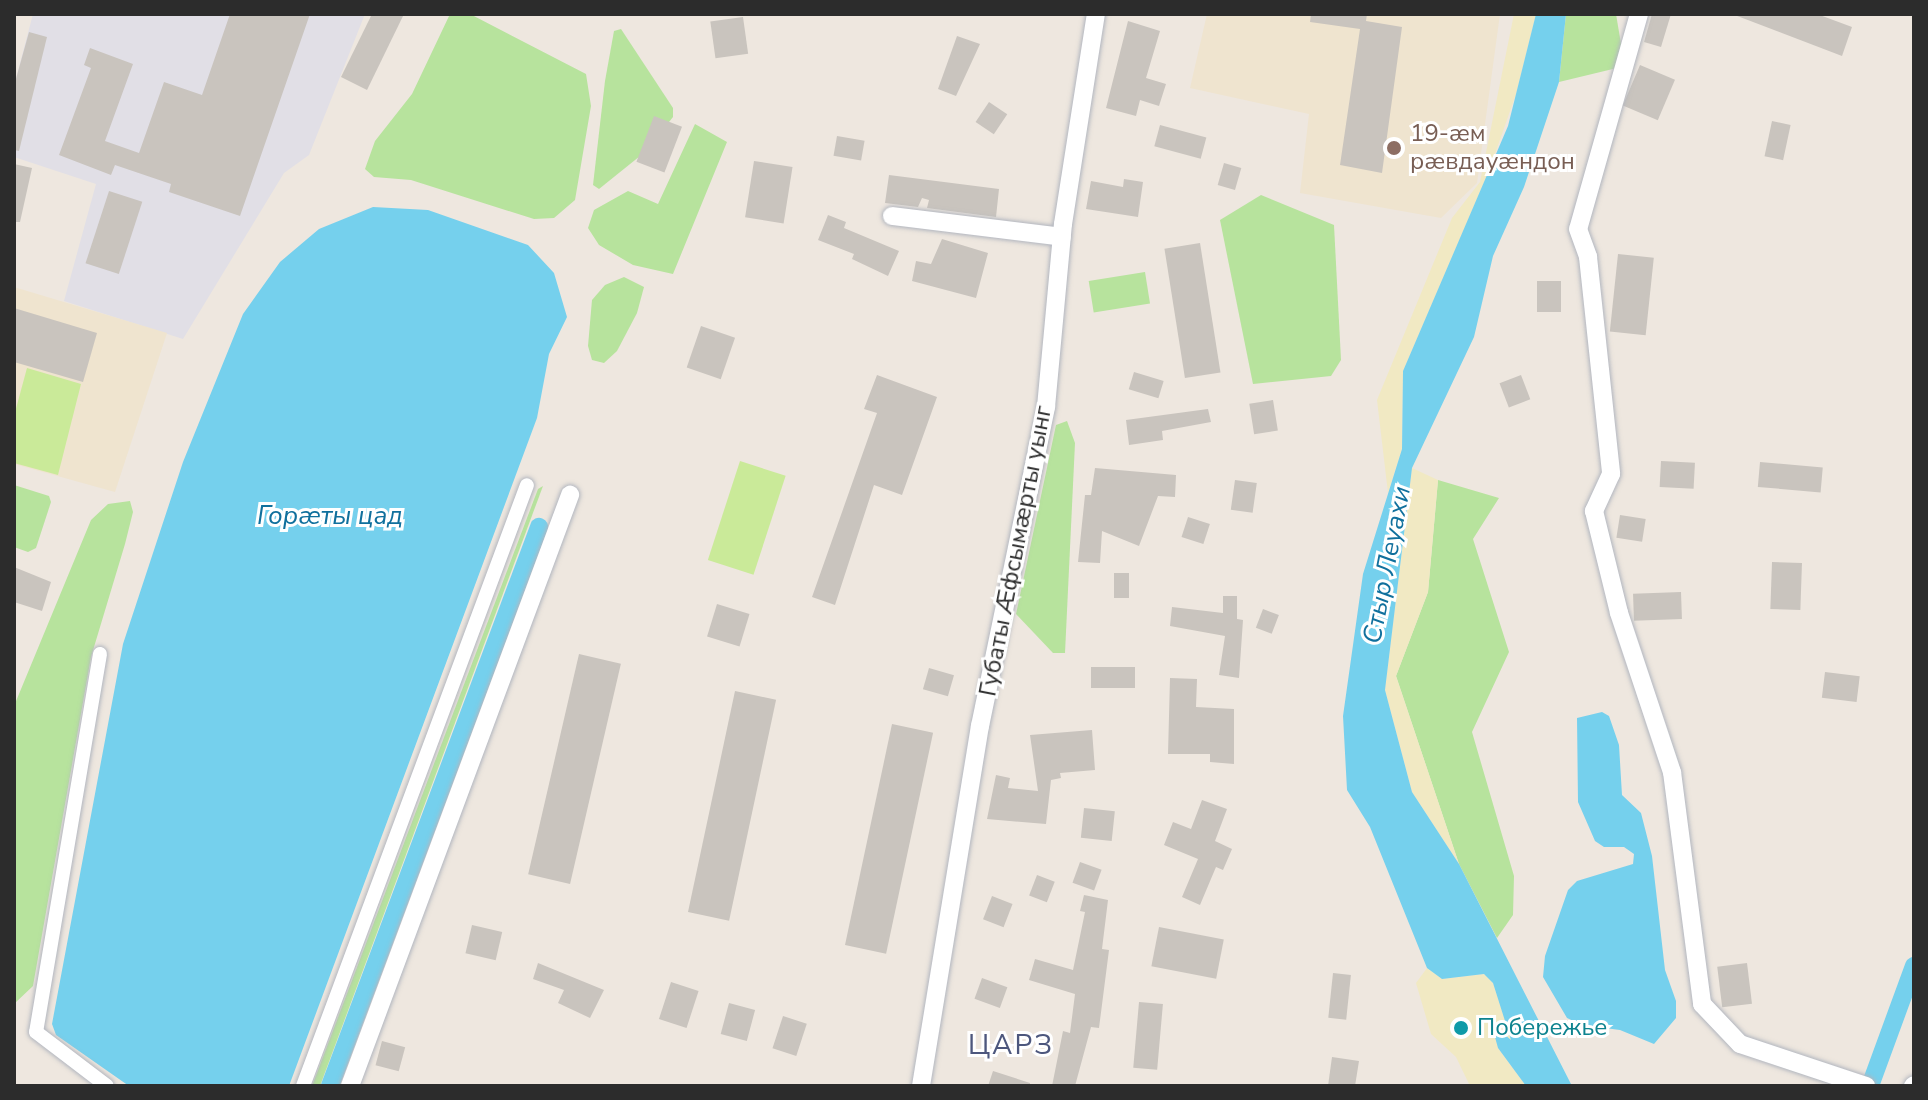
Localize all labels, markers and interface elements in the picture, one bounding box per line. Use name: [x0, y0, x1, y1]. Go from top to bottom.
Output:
place label: 19-æм рӕвдауӕндон: [1410, 120, 1575, 176]
marker: 19-æм рӕвдауӕндон: [1385, 139, 1403, 157]
street label: Губаты Æфсымæрты уынг: [974, 403, 1058, 699]
water label: Стыр Леуахи: [1356, 484, 1418, 646]
water label: Горӕты цад: [257, 500, 403, 532]
place label: Побережье: [1477, 1014, 1607, 1042]
marker: Побережье: [1452, 1019, 1470, 1037]
district label: ЦАРЗ: [968, 1028, 1054, 1062]

